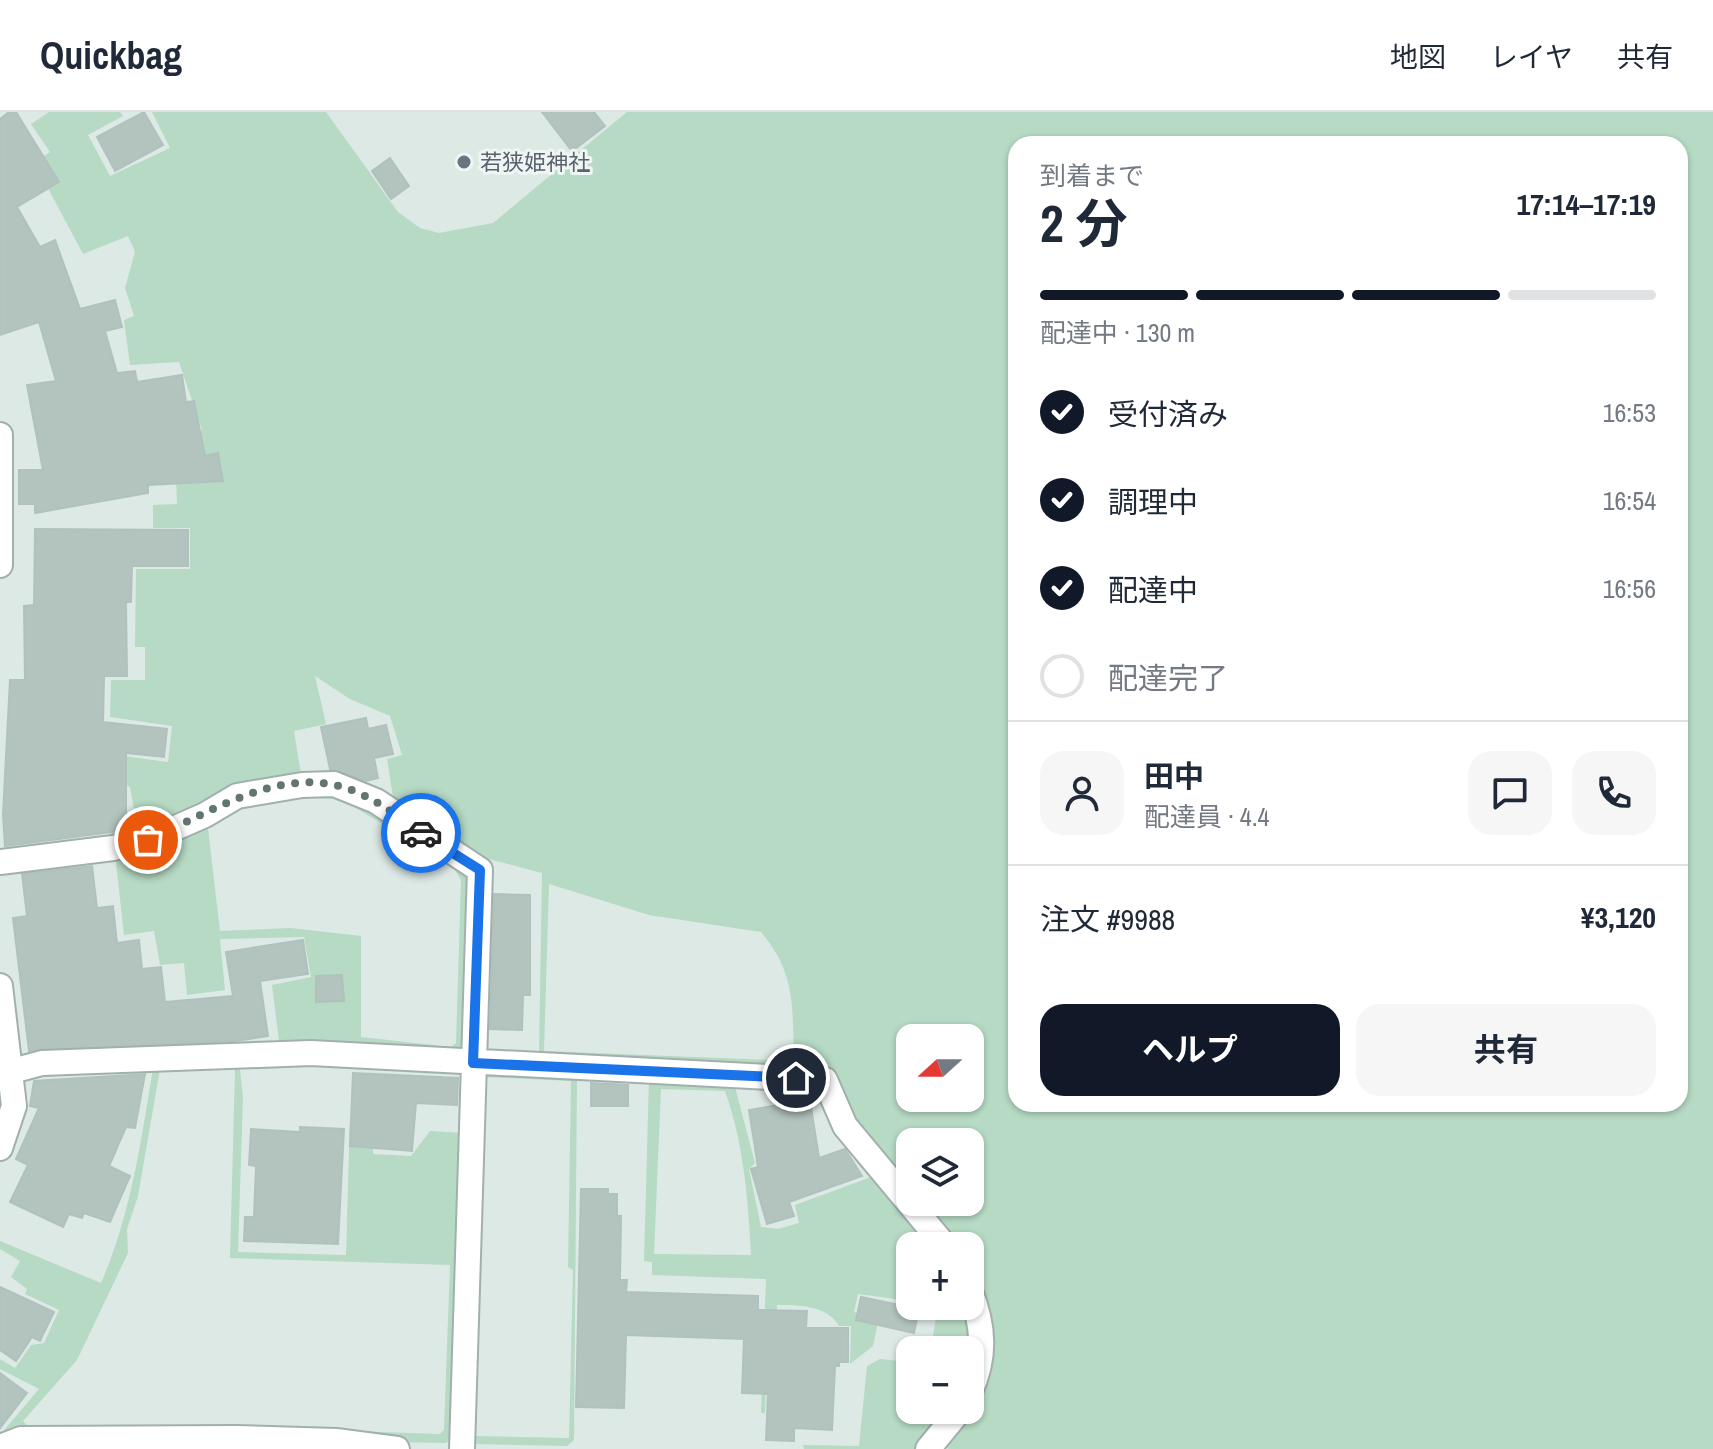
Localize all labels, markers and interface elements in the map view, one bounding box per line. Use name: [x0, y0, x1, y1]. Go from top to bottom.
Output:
text: Quickbag: [40, 30, 182, 81]
text: 地図: [1390, 38, 1446, 76]
text: レイヤ: [1490, 38, 1573, 76]
text: 共有: [1617, 38, 1673, 76]
place label: 若狭姫神社: [480, 147, 590, 177]
marker: 若狭姫神社: [455, 153, 473, 171]
text: 到着まで: [1040, 158, 1144, 193]
text: 17:14–17:19: [1517, 184, 1656, 224]
text: 2 分: [1040, 188, 1128, 258]
text: 配達中 · 130 m: [1040, 315, 1195, 350]
icon: check: [1040, 390, 1084, 434]
text: 受付済み: [1108, 394, 1228, 434]
text: 16:53: [1603, 395, 1656, 430]
icon: check: [1040, 478, 1084, 522]
text: 調理中: [1108, 482, 1198, 522]
text: 16:54: [1603, 483, 1656, 518]
icon: check: [1040, 566, 1084, 610]
text: 配達中: [1108, 570, 1198, 610]
text: 16:56: [1603, 571, 1656, 606]
text: 配達完了: [1108, 658, 1228, 698]
button: person: [1040, 751, 1124, 835]
button: chat: [1468, 751, 1552, 835]
button: phone: [1572, 751, 1656, 835]
text: 田中: [1144, 756, 1204, 796]
courier: [381, 793, 461, 873]
text: 配達員 · 4.4: [1144, 799, 1269, 834]
pin: [114, 806, 182, 874]
icon: car: [399, 811, 443, 855]
icon: bag: [126, 818, 170, 862]
text: ¥3,120: [1581, 897, 1656, 937]
text: 注文 #9988: [1040, 899, 1175, 939]
button: ヘルプ: [1040, 1004, 1340, 1096]
button: 共有: [1356, 1004, 1656, 1096]
north arrow: [896, 1024, 984, 1112]
map controls: [896, 1024, 984, 1424]
pin: [762, 1044, 830, 1112]
icon: home: [774, 1056, 818, 1100]
button: layers: [896, 1128, 984, 1216]
button: +: [896, 1232, 984, 1320]
button: −: [896, 1336, 984, 1424]

